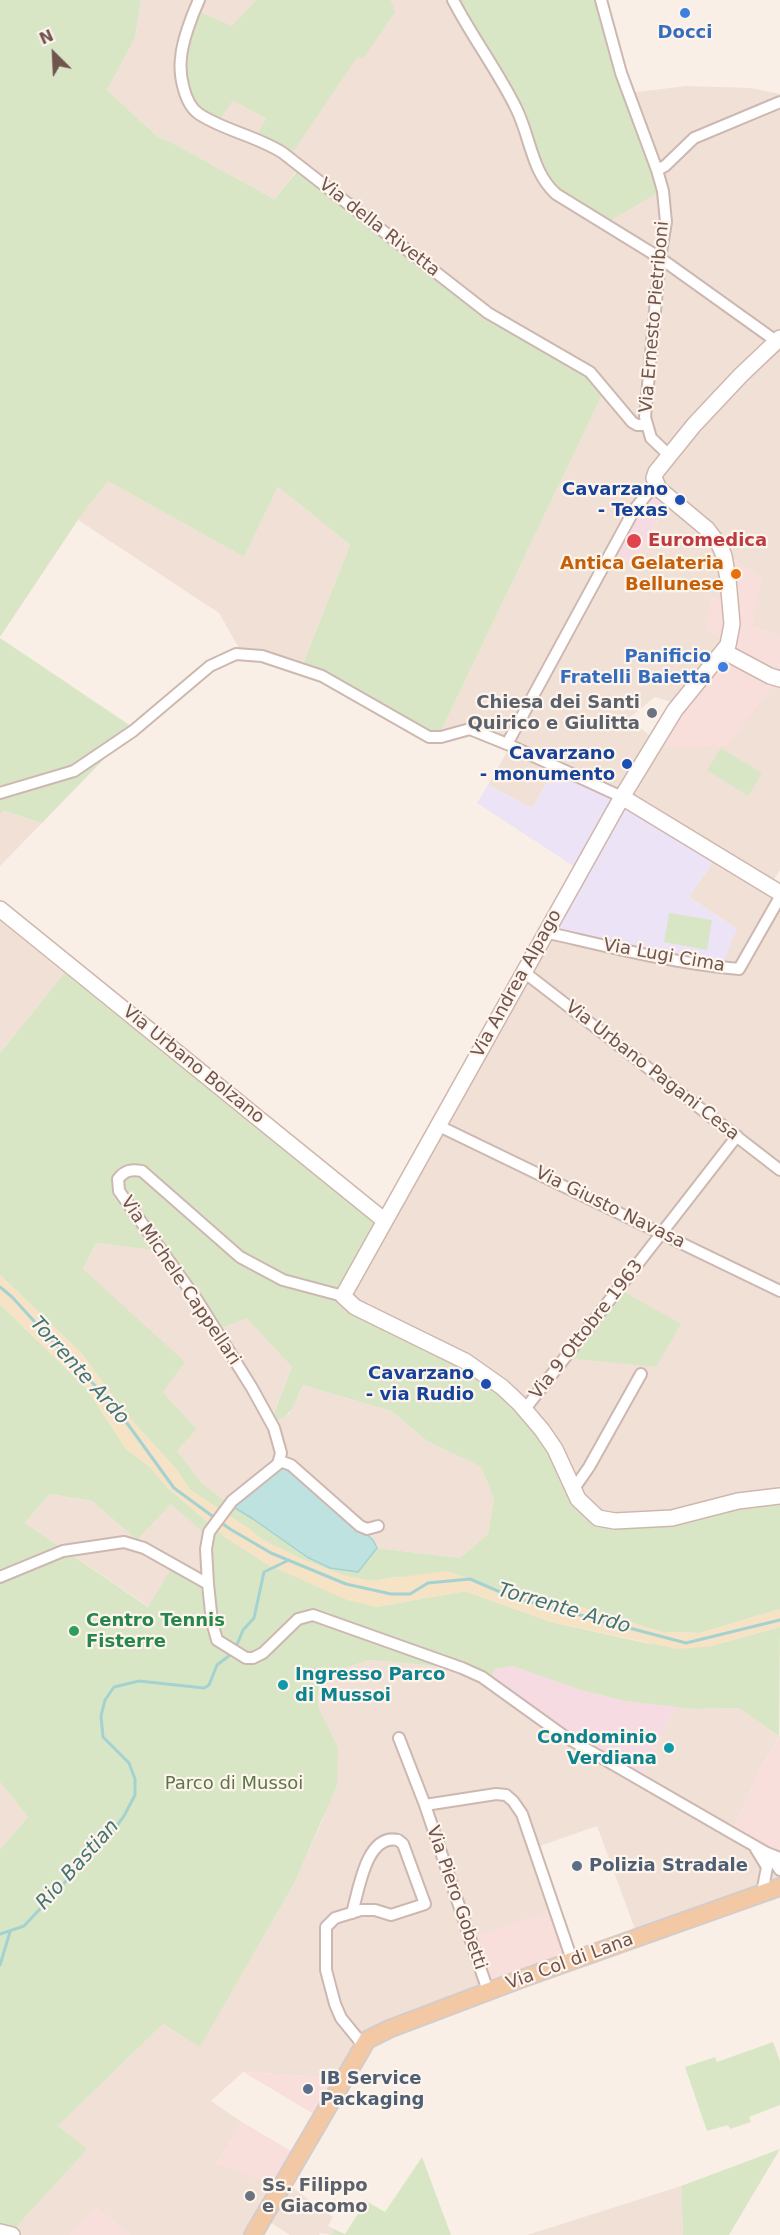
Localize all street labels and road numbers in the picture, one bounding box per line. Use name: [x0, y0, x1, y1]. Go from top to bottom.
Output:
street label: Via della Rivetta: [314, 174, 444, 282]
street label: Via Ernesto Pietriboni: [636, 220, 674, 414]
street label: Via Andrea Alpago: [467, 906, 567, 1062]
street label: Via Lugi Cima: [602, 935, 726, 977]
street label: Via Urbano Pagani Cesa: [561, 996, 743, 1146]
street label: Via Urbano Bolzano: [118, 1001, 268, 1129]
street label: Via Giusto Navasa: [532, 1162, 688, 1254]
street label: Via Michele Cappellari: [115, 1192, 245, 1370]
street label: Via 9 Ottobre 1963: [526, 1256, 648, 1404]
street label: Via Piero Gobetti: [421, 1823, 491, 1973]
street label: Via Col di Lana: [504, 1929, 636, 1995]

